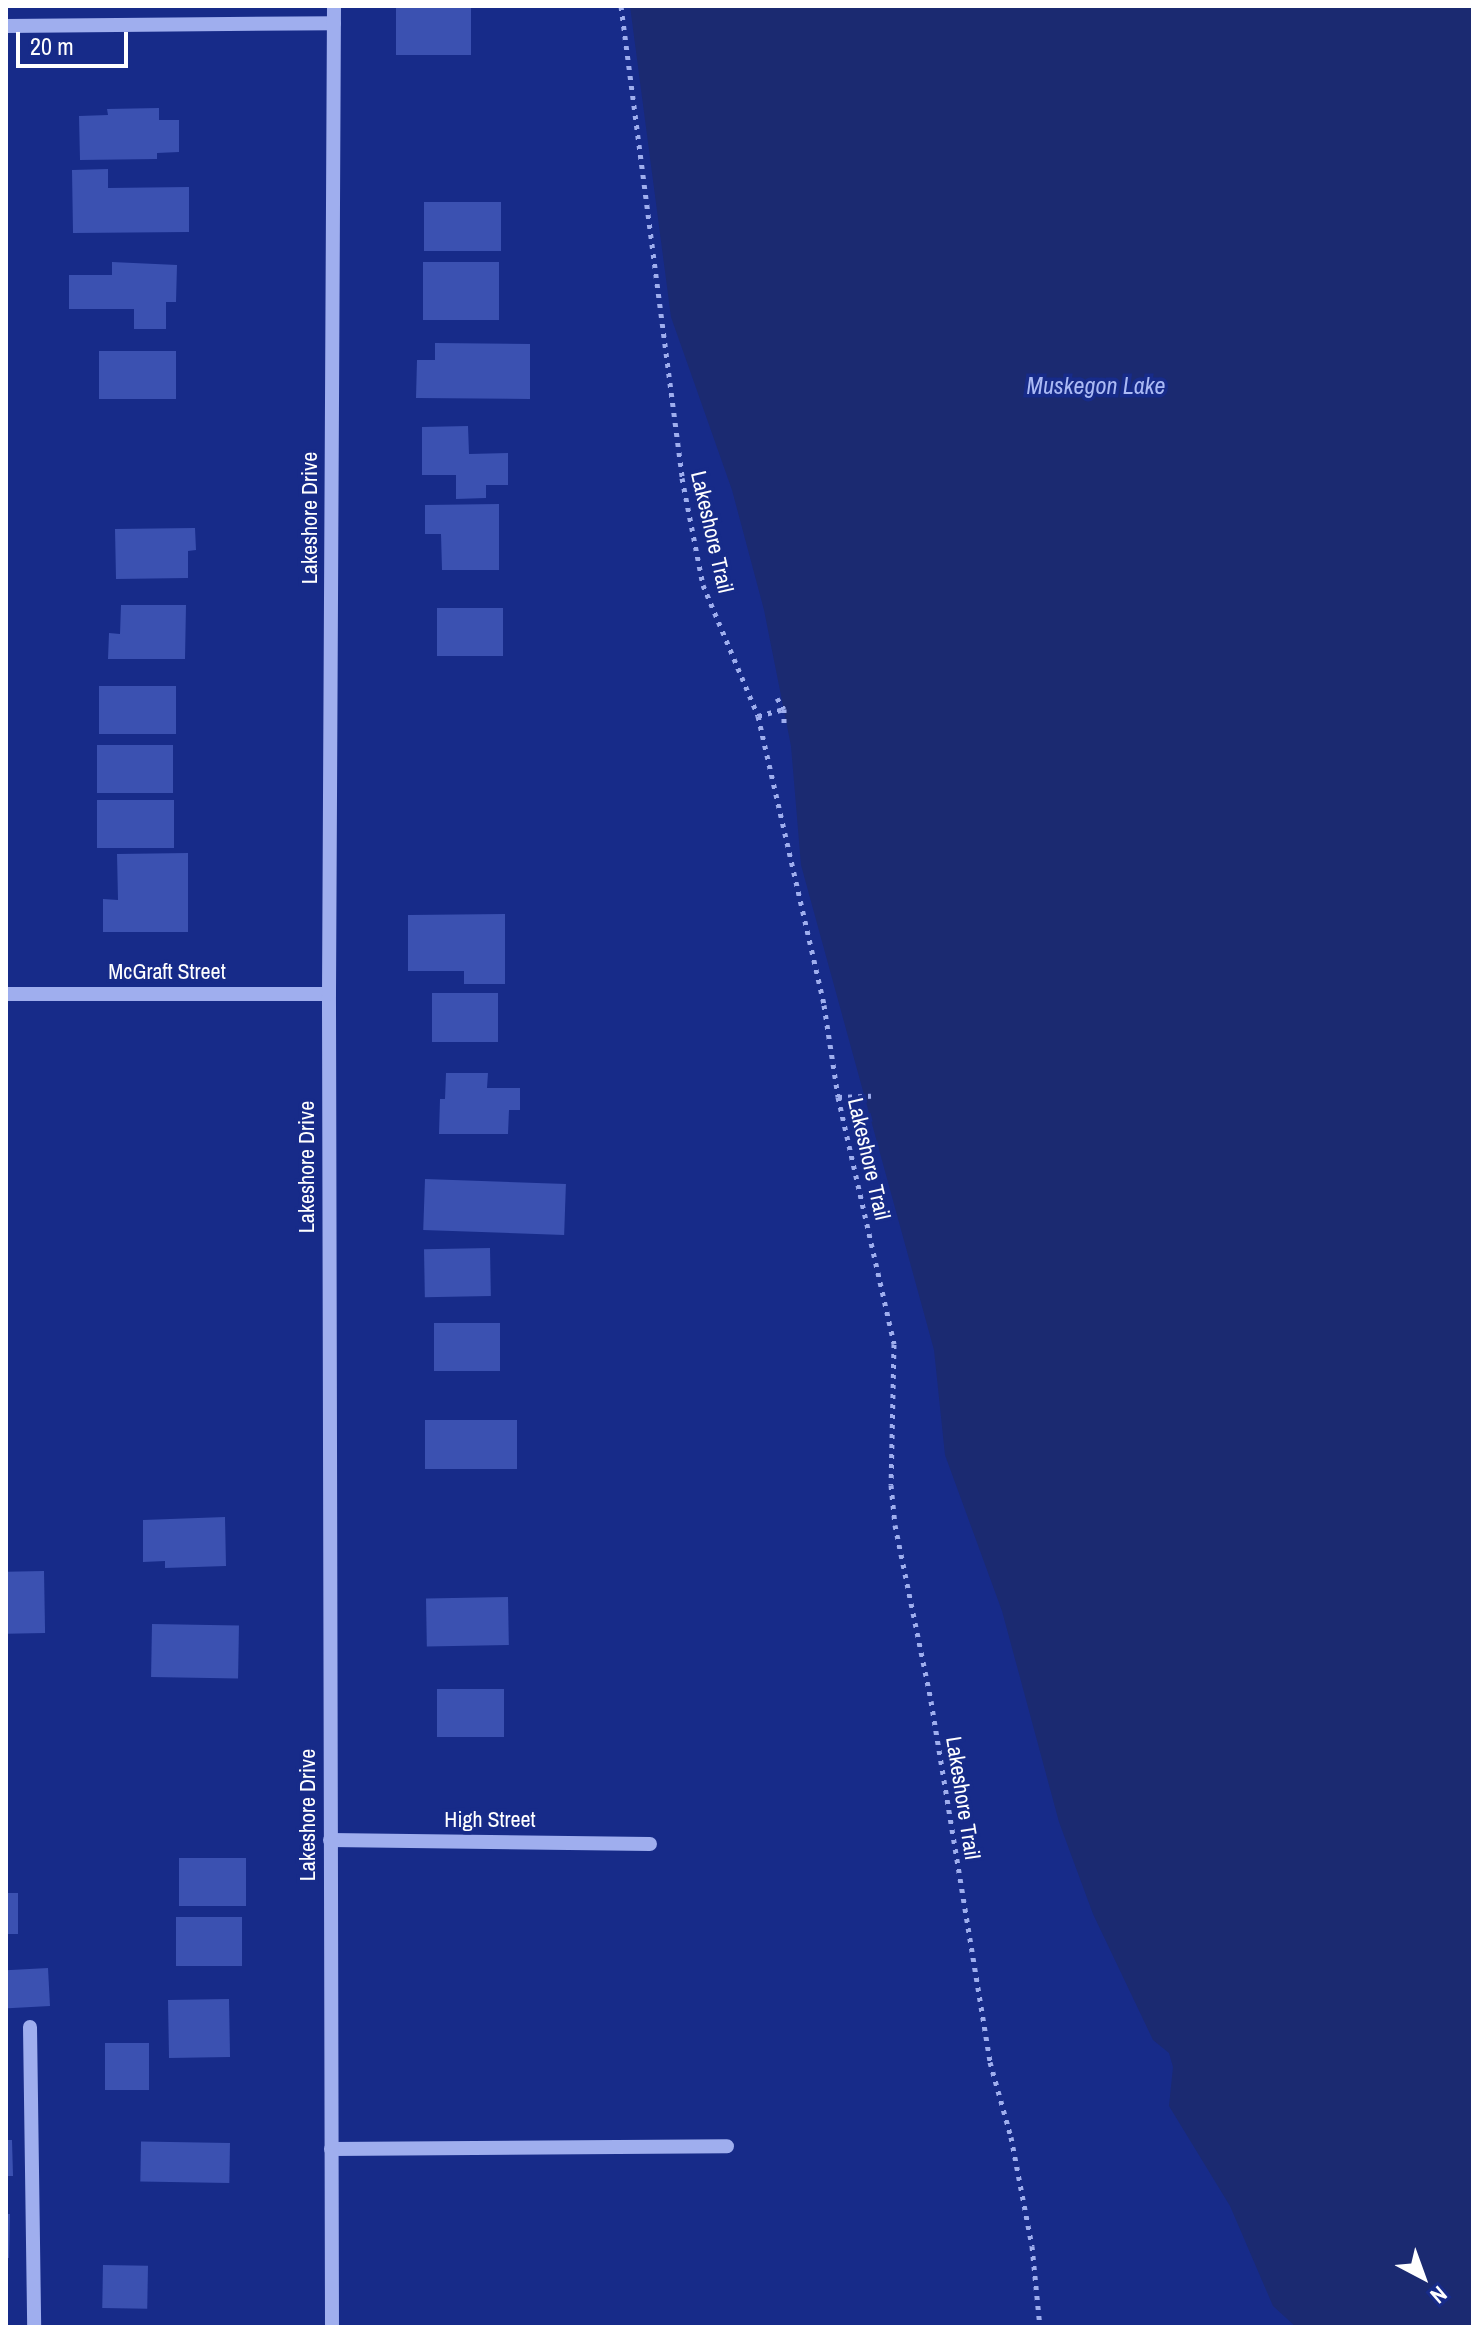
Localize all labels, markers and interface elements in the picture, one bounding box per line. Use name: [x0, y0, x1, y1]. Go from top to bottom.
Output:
scale bar: [20, 16, 132, 66]
text: 20 m: [30, 30, 74, 62]
water label: Muskegon Lake: [1027, 372, 1165, 400]
street label: Lakeshore Drive: [297, 452, 323, 584]
street label: Lakeshore Trail: [685, 468, 739, 596]
street label: McGraft Street: [108, 959, 226, 985]
street label: Lakeshore Trail: [842, 1095, 896, 1223]
street label: Lakeshore Drive: [294, 1101, 320, 1233]
street label: Lakeshore Trail: [940, 1734, 986, 1862]
street label: Lakeshore Drive: [295, 1749, 321, 1881]
street label: High Street: [444, 1807, 536, 1833]
north arrow: [1383, 2237, 1463, 2317]
text: N: [1424, 2280, 1454, 2311]

